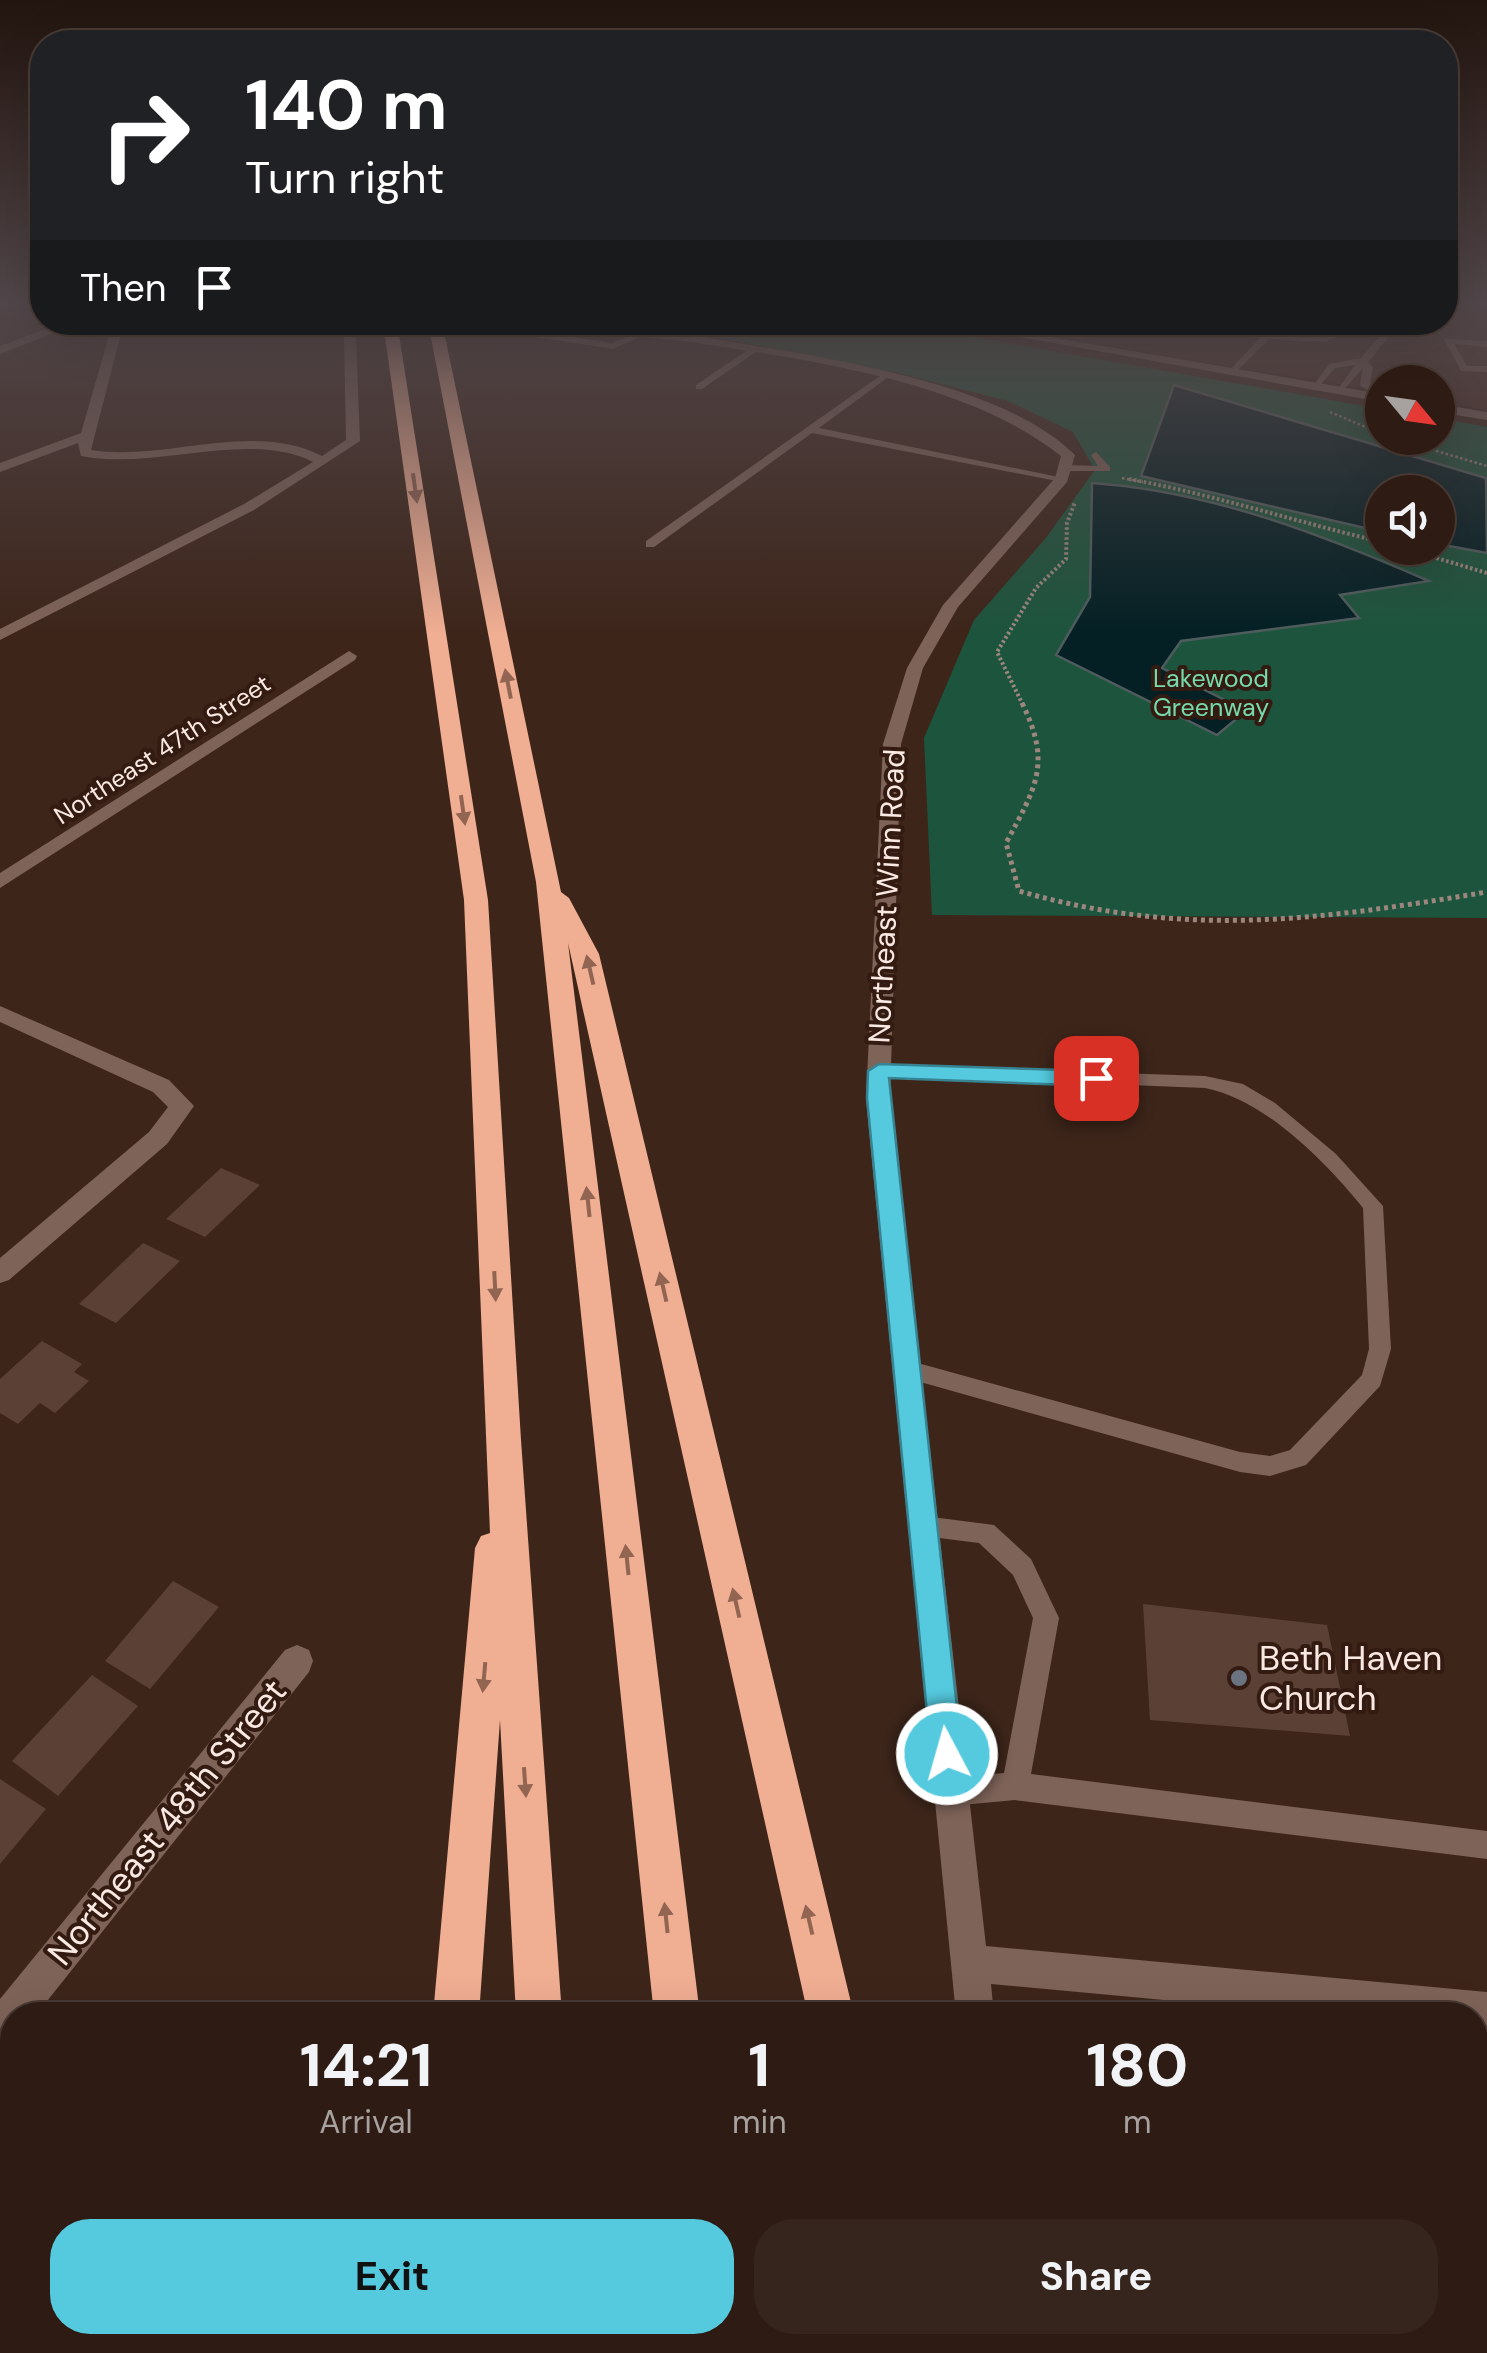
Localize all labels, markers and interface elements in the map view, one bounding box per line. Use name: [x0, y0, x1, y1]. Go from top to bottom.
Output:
text: 140 m: [245, 60, 448, 151]
icon: right: [80, 70, 210, 200]
text: Turn right: [245, 148, 444, 207]
icon: arrive: [187, 260, 242, 315]
text: Then: [80, 263, 167, 313]
north arrow: [1365, 365, 1455, 455]
map controls: [1365, 365, 1455, 565]
one-way arrow: [408, 473, 424, 504]
button: sound: [1365, 475, 1455, 565]
park label: Lakewood Greenway: [1153, 662, 1269, 724]
street label: Northeast 47th Street: [48, 667, 277, 832]
one-way arrow: [500, 668, 516, 699]
street label: Northeast Winn Road: [859, 748, 914, 1044]
one-way arrow: [456, 794, 471, 826]
one-way arrow: [582, 954, 597, 985]
pin: [1054, 1036, 1139, 1121]
icon: arrive: [1069, 1051, 1124, 1106]
one-way arrow: [580, 1186, 596, 1218]
one-way arrow: [487, 1271, 503, 1302]
one-way arrow: [655, 1271, 670, 1302]
one-way arrow: [619, 1544, 635, 1576]
one-way arrow: [728, 1587, 743, 1618]
place label: Beth Haven Church: [1259, 1635, 1442, 1721]
one-way arrow: [475, 1662, 491, 1693]
marker: Beth Haven Church: [1228, 1667, 1250, 1689]
street label: Northeast 48th Street: [37, 1669, 297, 1975]
position arrow: [895, 1702, 999, 1806]
one-way arrow: [517, 1767, 533, 1799]
one-way arrow: [658, 1902, 674, 1933]
one-way arrow: [801, 1904, 816, 1935]
text: 14:21: [300, 2026, 432, 2105]
text: 1: [748, 2026, 770, 2105]
text: 180: [1086, 2026, 1188, 2105]
text: Arrival: [319, 2101, 413, 2143]
text: min: [732, 2101, 787, 2143]
text: m: [1123, 2101, 1152, 2143]
button: Exit: [50, 2219, 734, 2334]
button: Share: [754, 2219, 1438, 2334]

